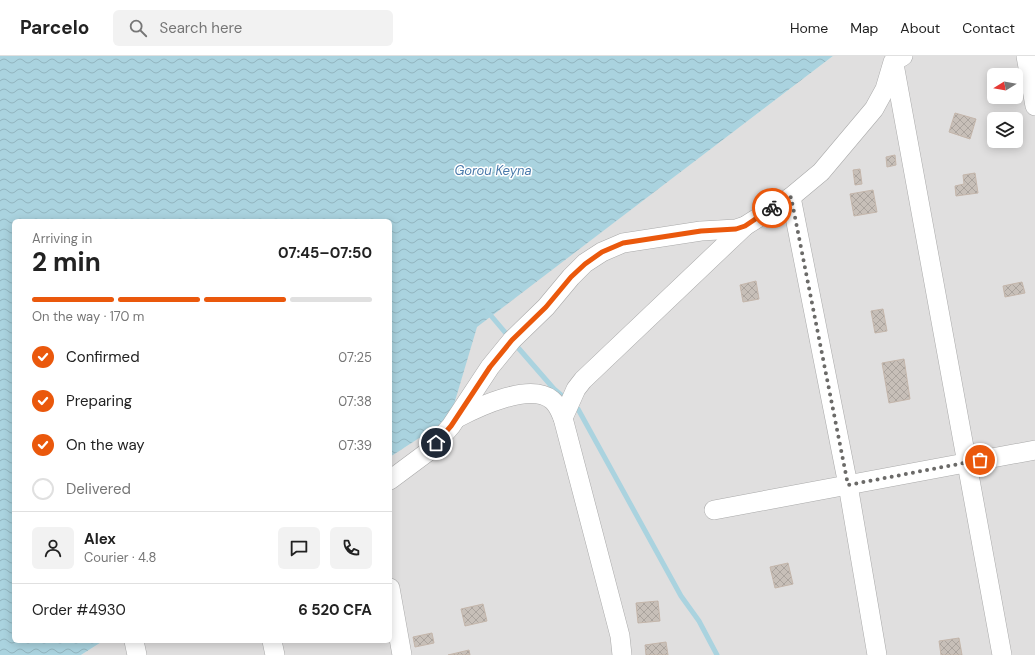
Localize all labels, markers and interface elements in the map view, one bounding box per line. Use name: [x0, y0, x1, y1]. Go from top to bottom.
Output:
search box: [113, 10, 393, 46]
text: Parcelo: [20, 15, 89, 40]
icon: search: [127, 17, 149, 39]
text: Search here: [159, 18, 242, 38]
text: Home: [790, 19, 828, 37]
text: Map: [850, 19, 878, 37]
text: About: [900, 19, 940, 37]
text: Contact: [962, 19, 1015, 37]
north arrow: [987, 68, 1023, 104]
map controls: [987, 68, 1023, 148]
button: layers: [987, 112, 1023, 148]
water label: Gorou Keyna: [454, 162, 532, 179]
courier: [752, 188, 792, 228]
icon: bike: [761, 197, 783, 219]
text: Arriving in: [32, 230, 92, 247]
text: 07:45–07:50: [278, 243, 372, 263]
text: 2 min: [32, 245, 101, 279]
text: On the way · 170 m: [32, 308, 144, 325]
icon: check: [32, 346, 54, 368]
text: Confirmed: [66, 347, 140, 367]
text: 07:25: [338, 349, 372, 366]
icon: check: [32, 390, 54, 412]
text: Preparing: [66, 391, 132, 411]
text: 07:38: [338, 393, 372, 410]
pin: [419, 426, 453, 460]
icon: home: [425, 432, 447, 454]
icon: check: [32, 434, 54, 456]
text: On the way: [66, 435, 145, 455]
text: 07:39: [338, 437, 372, 454]
pin: [963, 443, 997, 477]
icon: bag: [969, 449, 991, 471]
text: Delivered: [66, 479, 131, 499]
button: person: [32, 527, 74, 569]
button: chat: [278, 527, 320, 569]
button: phone: [330, 527, 372, 569]
text: Alex: [84, 529, 116, 549]
text: Courier · 4.8: [84, 549, 156, 566]
text: Order #4930: [32, 600, 126, 620]
text: 6 520 CFA: [298, 600, 372, 620]

